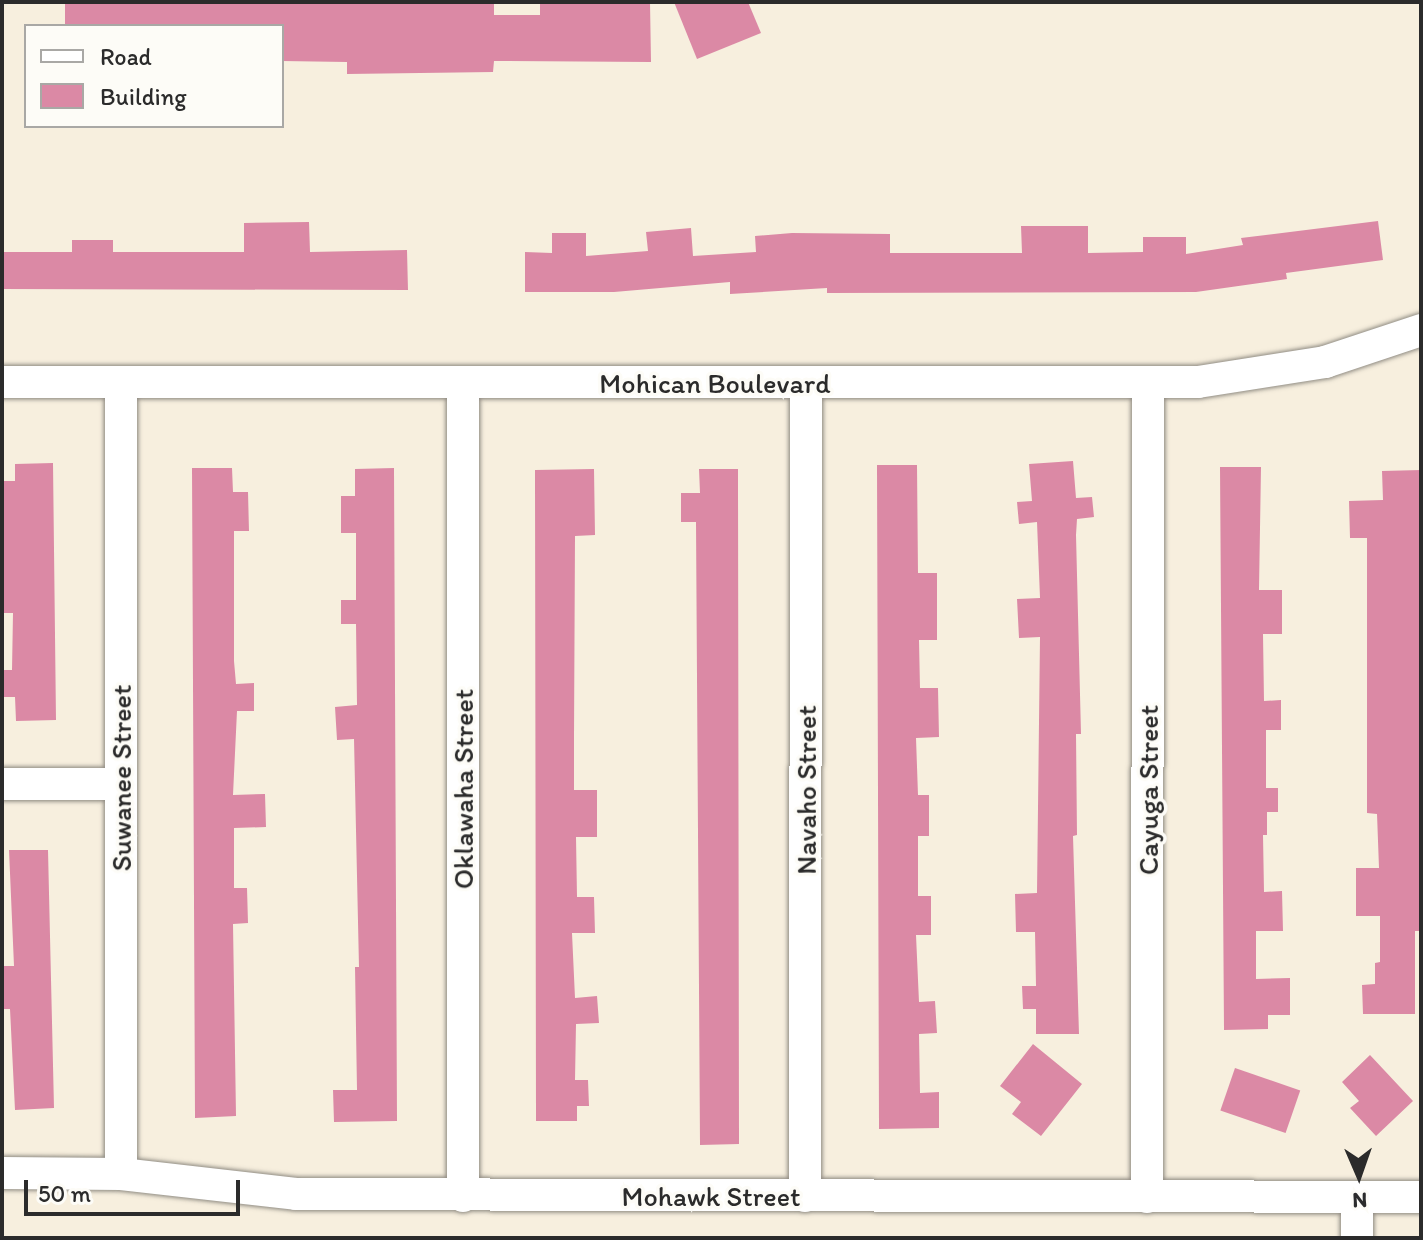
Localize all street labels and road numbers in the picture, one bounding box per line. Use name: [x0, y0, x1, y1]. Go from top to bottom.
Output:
street label: Mohican Boulevard: [599, 366, 831, 400]
street label: Suwanee Street: [104, 685, 138, 871]
street label: Oklawaha Street: [446, 689, 480, 889]
street label: Cayuga Street: [1131, 705, 1165, 875]
street label: Navaho Street: [789, 706, 823, 874]
street label: Mohawk Street: [621, 1179, 801, 1213]

